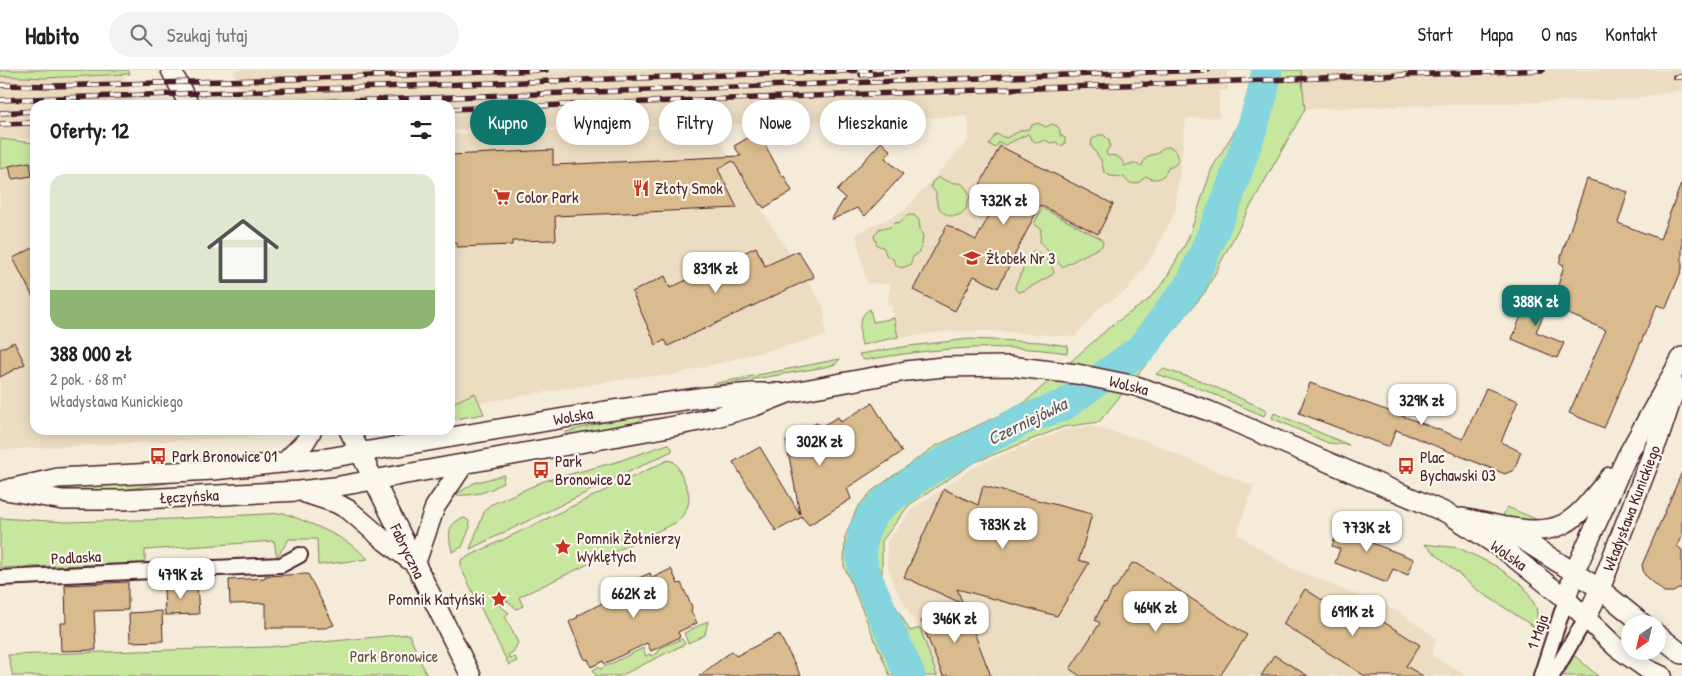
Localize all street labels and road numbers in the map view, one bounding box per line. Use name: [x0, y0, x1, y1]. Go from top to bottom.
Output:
street label: Wolska: [1107, 370, 1151, 400]
street label: Wolska: [552, 402, 594, 430]
street label: Władysława Kunickiego: [1597, 441, 1665, 574]
street label: Łęczyńska: [159, 483, 219, 509]
street label: Fabryczna: [385, 519, 431, 582]
street label: Wolska: [1486, 535, 1532, 575]
street label: Podlaska: [50, 545, 102, 569]
street label: 1 Maja: [1521, 612, 1553, 652]

